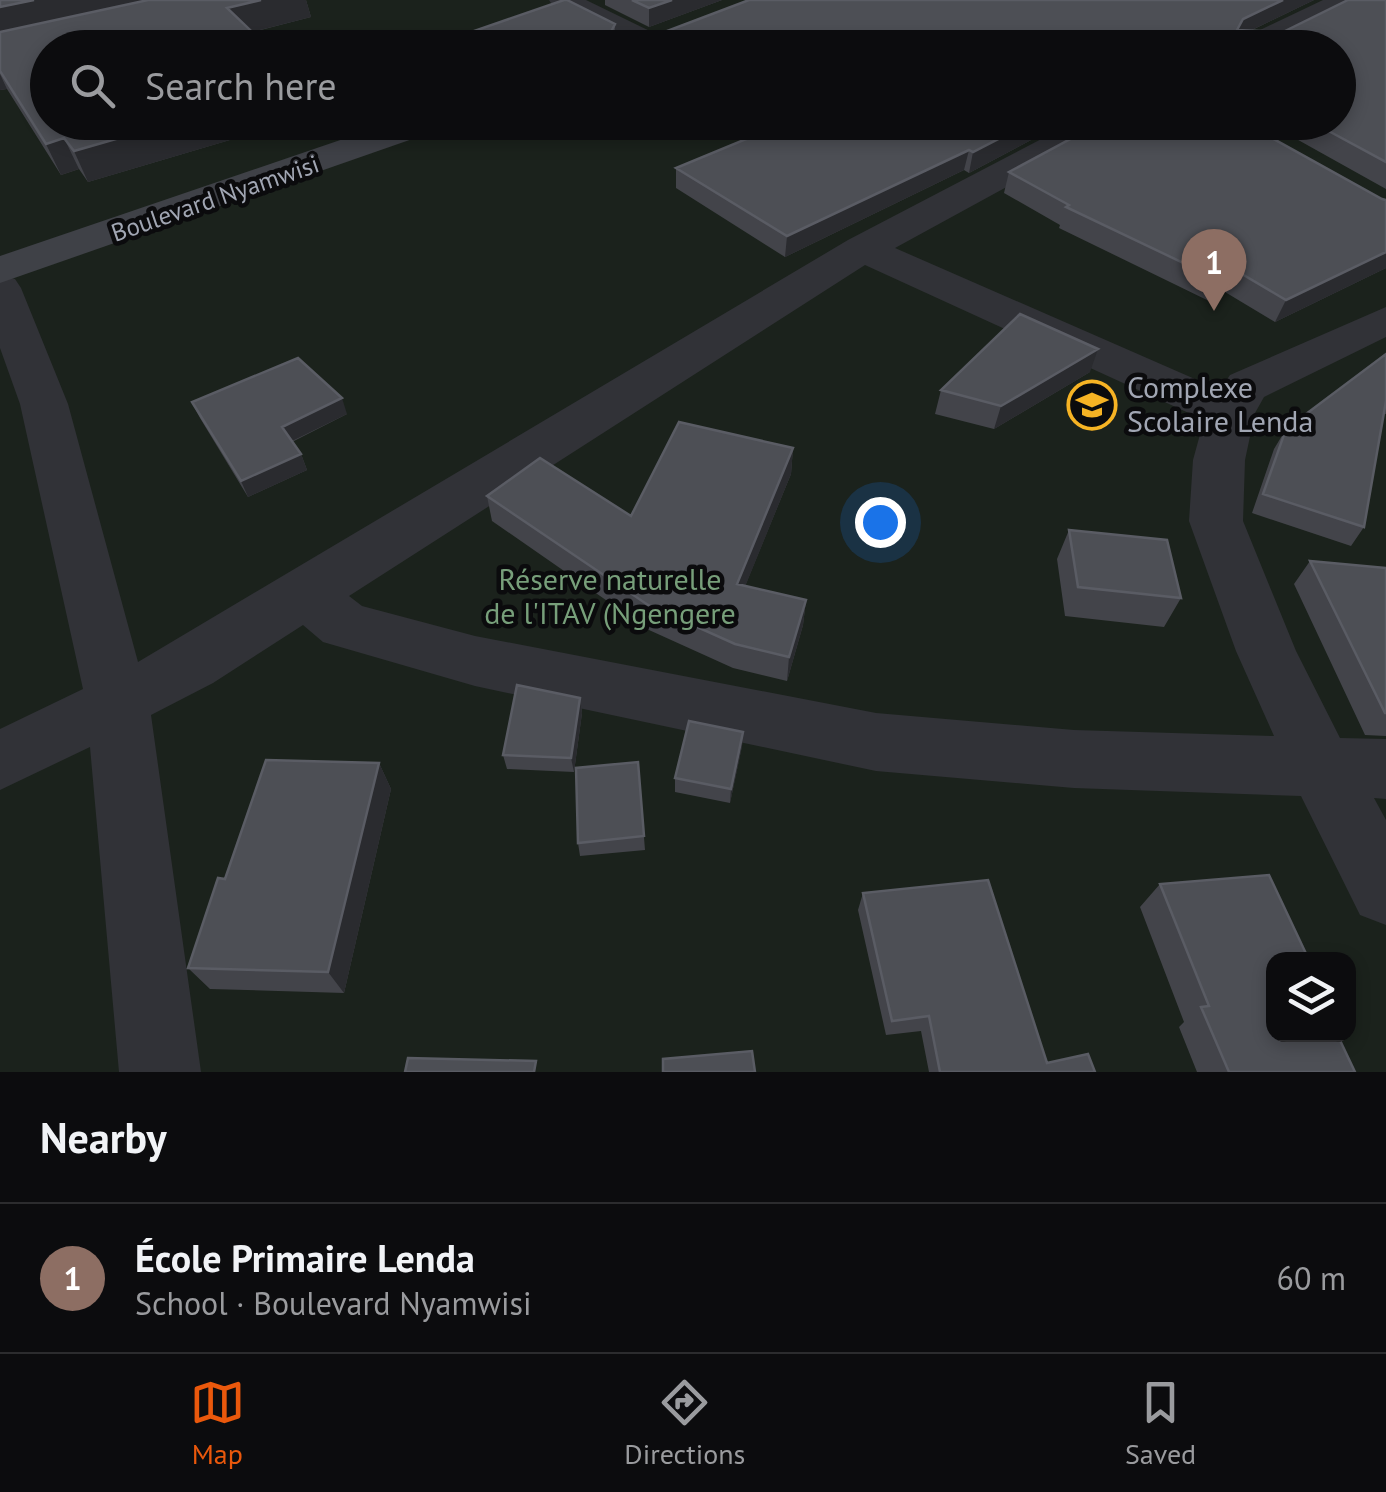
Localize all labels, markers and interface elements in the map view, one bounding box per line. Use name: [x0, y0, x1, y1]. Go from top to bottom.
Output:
search box: [30, 30, 1356, 140]
icon: search: [65, 58, 120, 113]
text: Search here: [145, 61, 337, 110]
street label: Boulevard Nyamwisi: [107, 147, 323, 249]
pin: 1: [1182, 228, 1246, 311]
place label: Complexe Scolaire Lenda: [1127, 367, 1313, 440]
school or university icon: Complexe Scolaire Lenda: [1066, 379, 1118, 431]
your location: [855, 497, 906, 548]
park label: Réserve naturelle de l'ITAV (Ngengere: [484, 559, 736, 632]
map controls: [1266, 952, 1356, 1042]
button: layers: [1266, 952, 1356, 1042]
text: Nearby: [40, 1110, 167, 1165]
text: École Primaire Lenda: [135, 1233, 475, 1282]
text: 1: [63, 1257, 82, 1299]
text: 60 m: [1277, 1257, 1346, 1299]
text: School · Boulevard Nyamwisi: [135, 1282, 532, 1324]
tab: Map: [190, 1375, 245, 1472]
tab: Directions: [624, 1375, 745, 1472]
tab: Saved: [1125, 1375, 1196, 1472]

